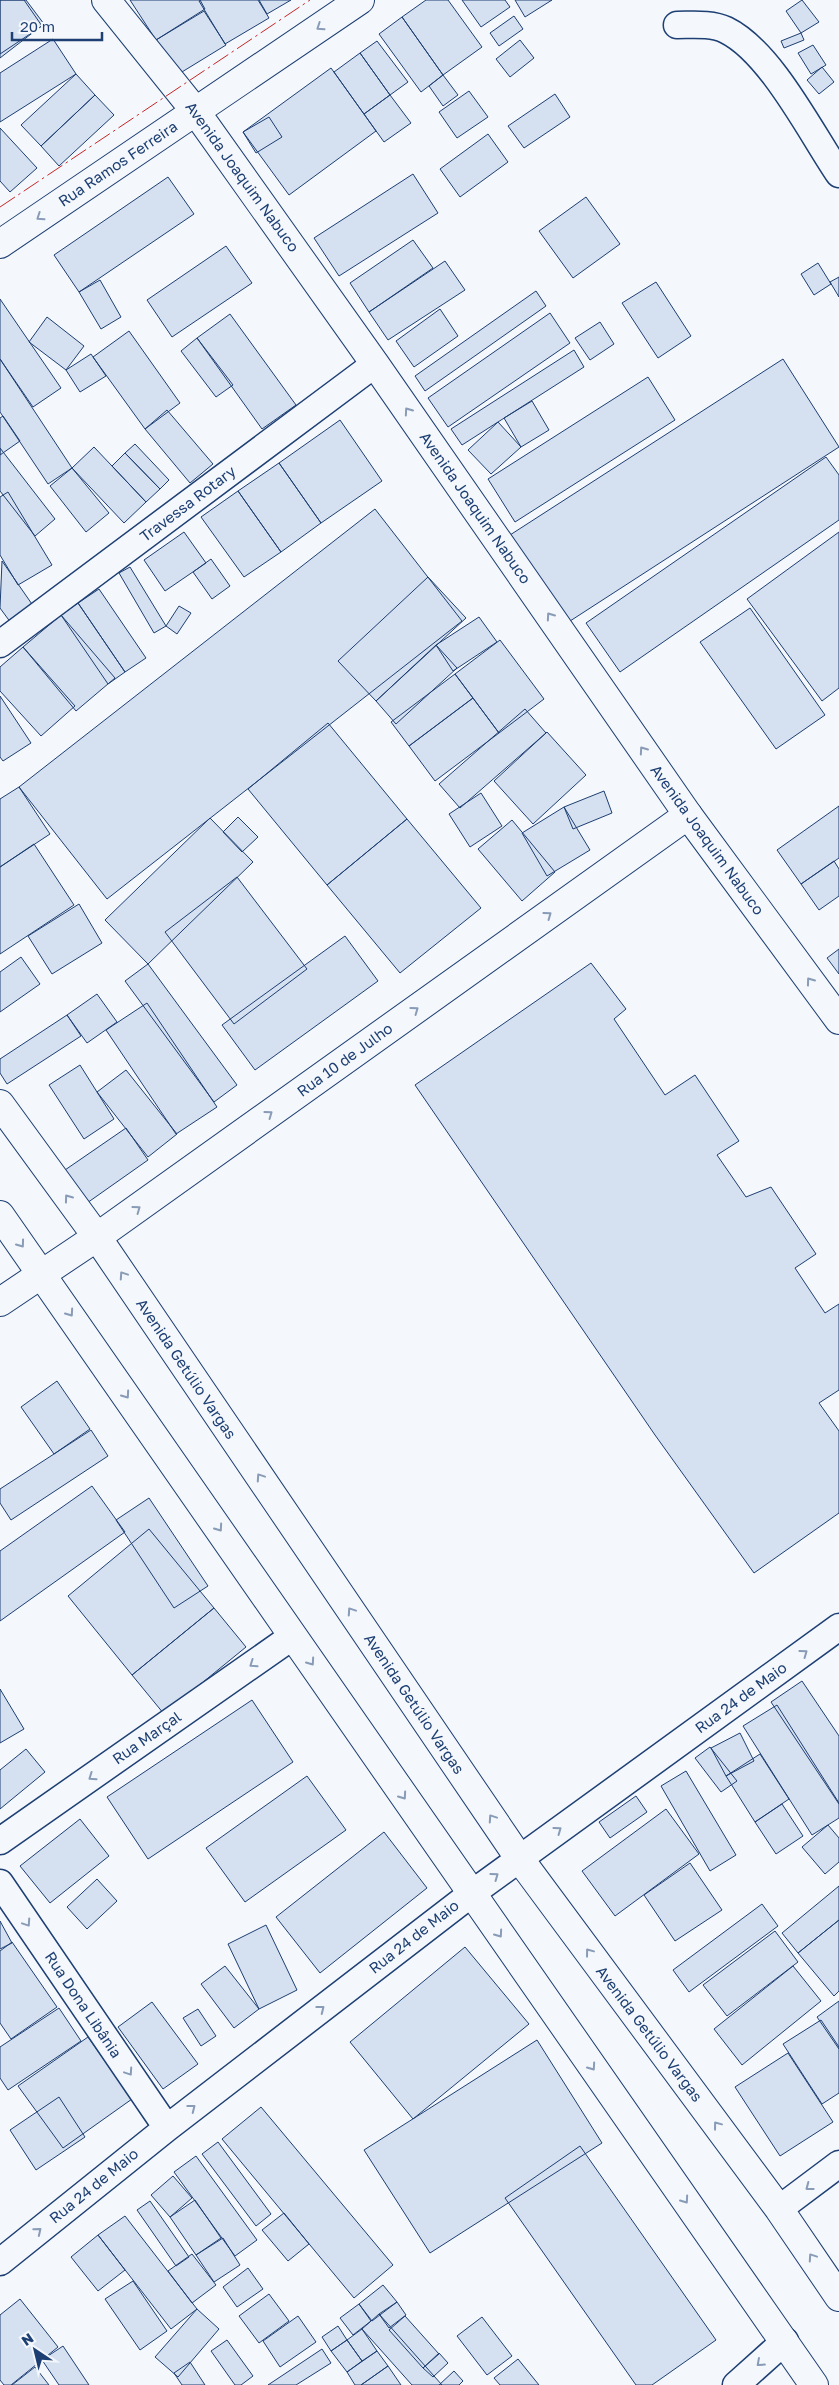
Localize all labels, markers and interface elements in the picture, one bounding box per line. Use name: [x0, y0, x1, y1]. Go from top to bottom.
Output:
scale bar: [12, 10, 102, 42]
text: 20 m: [20, 17, 55, 35]
one-way arrow: [316, 21, 325, 31]
street label: Avenida Joaquim Nabuco: [182, 98, 303, 255]
street label: Rua Ramos Ferreira: [55, 117, 180, 210]
one-way arrow: [36, 211, 46, 220]
one-way arrow: [405, 407, 414, 417]
street label: Avenida Joaquim Nabuco: [416, 428, 535, 587]
street label: Travessa Rotary: [136, 461, 239, 545]
one-way arrow: [547, 613, 556, 622]
one-way arrow: [640, 746, 649, 756]
street label: Avenida Joaquim Nabuco: [647, 761, 768, 918]
one-way arrow: [542, 912, 551, 921]
one-way arrow: [807, 977, 816, 987]
one-way arrow: [409, 1007, 419, 1016]
street label: Rua 10 de Julho: [293, 1019, 396, 1100]
one-way arrow: [263, 1112, 272, 1120]
one-way arrow: [65, 1194, 74, 1204]
one-way arrow: [131, 1206, 140, 1215]
one-way arrow: [15, 1238, 24, 1248]
one-way arrow: [119, 1271, 129, 1280]
street label: Avenida Getúlio Vargas: [133, 1295, 241, 1442]
one-way arrow: [64, 1308, 73, 1317]
one-way arrow: [120, 1389, 129, 1398]
one-way arrow: [257, 1473, 266, 1483]
one-way arrow: [213, 1522, 222, 1532]
one-way arrow: [348, 1608, 357, 1617]
street label: Avenida Getúlio Vargas: [361, 1630, 469, 1777]
one-way arrow: [798, 1650, 807, 1658]
one-way arrow: [305, 1656, 314, 1665]
one-way arrow: [250, 1658, 259, 1667]
street label: Rua 24 de Maio: [691, 1658, 790, 1736]
street label: Rua Marçal: [109, 1707, 184, 1767]
one-way arrow: [88, 1771, 97, 1780]
one-way arrow: [397, 1790, 407, 1799]
one-way arrow: [489, 1814, 498, 1824]
one-way arrow: [553, 1827, 562, 1836]
one-way arrow: [489, 1873, 499, 1882]
street label: Rua 24 de Maio: [365, 1896, 462, 1977]
one-way arrow: [21, 1917, 30, 1927]
one-way arrow: [493, 1928, 502, 1937]
street label: Rua Dona Libânia: [42, 1948, 126, 2061]
one-way arrow: [586, 1949, 594, 1958]
street label: Avenida Getúlio Vargas: [593, 1962, 707, 2105]
one-way arrow: [315, 2006, 325, 2015]
one-way arrow: [586, 2061, 595, 2071]
one-way arrow: [123, 2066, 132, 2076]
one-way arrow: [186, 2106, 195, 2114]
one-way arrow: [714, 2121, 723, 2131]
street label: Rua 24 de Maio: [45, 2144, 141, 2226]
one-way arrow: [806, 2181, 815, 2189]
one-way arrow: [679, 2194, 688, 2204]
one-way arrow: [32, 2229, 41, 2237]
one-way arrow: [809, 2253, 818, 2262]
north arrow: [10, 2325, 60, 2375]
text: N: [18, 2329, 36, 2349]
one-way arrow: [757, 2357, 766, 2366]

